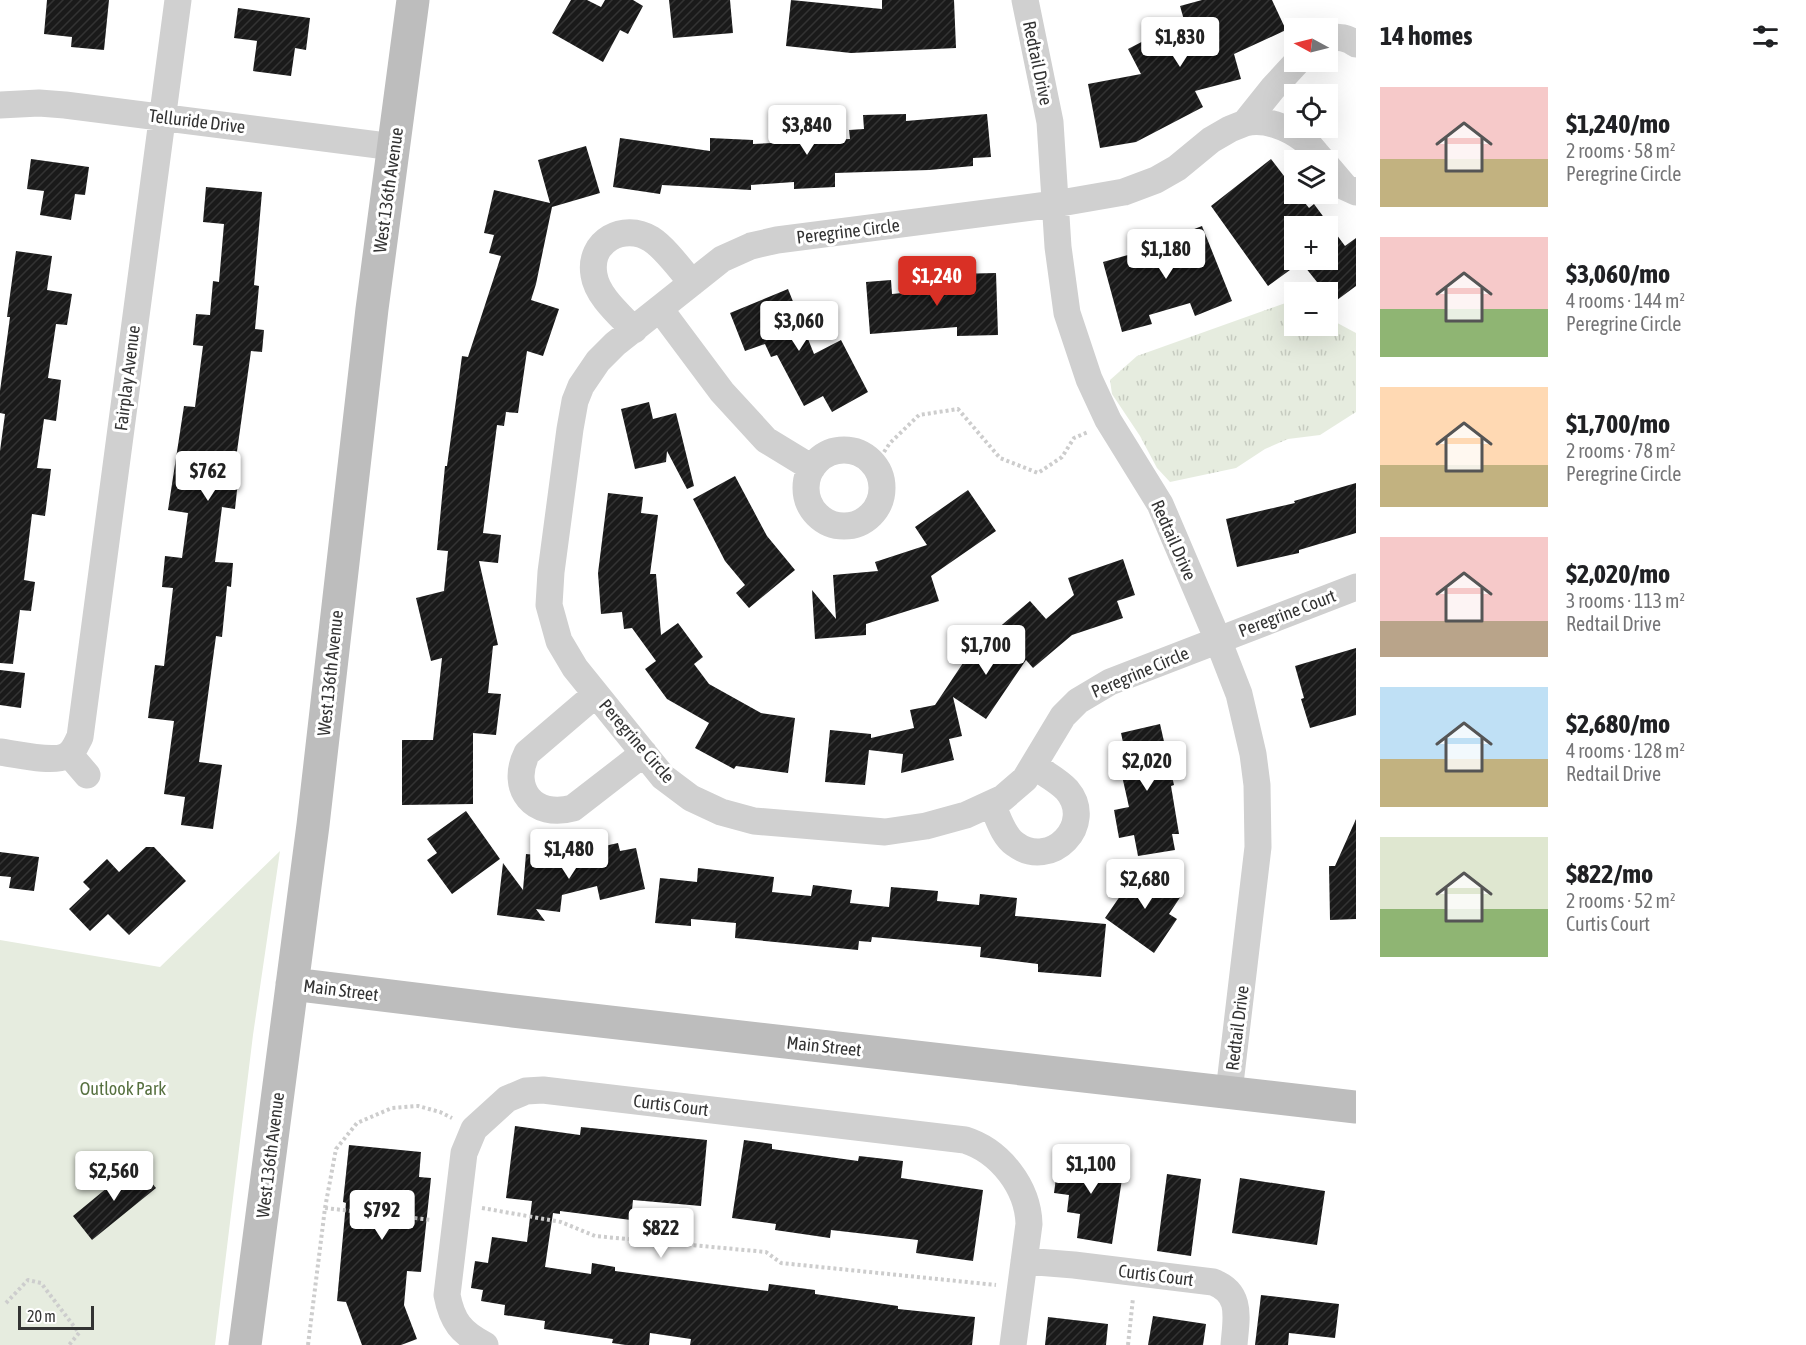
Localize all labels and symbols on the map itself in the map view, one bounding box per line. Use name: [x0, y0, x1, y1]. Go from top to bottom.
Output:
pin: $1,830: [1131, 17, 1229, 68]
north arrow: [1284, 18, 1338, 72]
street label: Redtail Drive: [1019, 19, 1057, 107]
street label: Telluride Drive: [148, 105, 246, 137]
pin: $3,840: [758, 105, 856, 156]
street label: West 136th Avenue: [369, 126, 407, 254]
street label: Peregrine Circle: [795, 214, 901, 248]
pin: $1,180: [1117, 229, 1215, 280]
pin: $1,240: [888, 256, 986, 307]
pin: $3,060: [750, 301, 848, 352]
street label: Fairplay Avenue: [110, 324, 144, 432]
pin: $762: [172, 451, 244, 502]
street label: Redtail Drive: [1147, 497, 1201, 583]
street label: Peregrine Court: [1235, 585, 1339, 641]
street label: West 136th Avenue: [313, 609, 347, 737]
pin: $1,700: [937, 625, 1035, 676]
street label: Peregrine Circle: [1088, 642, 1192, 702]
street label: Peregrine Circle: [595, 695, 679, 787]
pin: $2,020: [1098, 741, 1196, 792]
pin: $1,480: [520, 829, 618, 880]
pin: $2,680: [1096, 859, 1194, 910]
street label: Main Street: [302, 975, 380, 1005]
street label: Redtail Drive: [1221, 984, 1253, 1072]
street label: Main Street: [785, 1032, 863, 1060]
park label: Outlook Park: [80, 1078, 166, 1099]
street label: Curtis Court: [632, 1090, 710, 1120]
street label: West 136th Avenue: [252, 1091, 288, 1219]
pin: $1,100: [1042, 1144, 1140, 1195]
pin: $2,560: [65, 1151, 163, 1202]
pin: $792: [346, 1190, 418, 1241]
pin: $822: [625, 1208, 697, 1259]
street label: Curtis Court: [1117, 1260, 1195, 1290]
scale bar: [18, 1303, 94, 1330]

